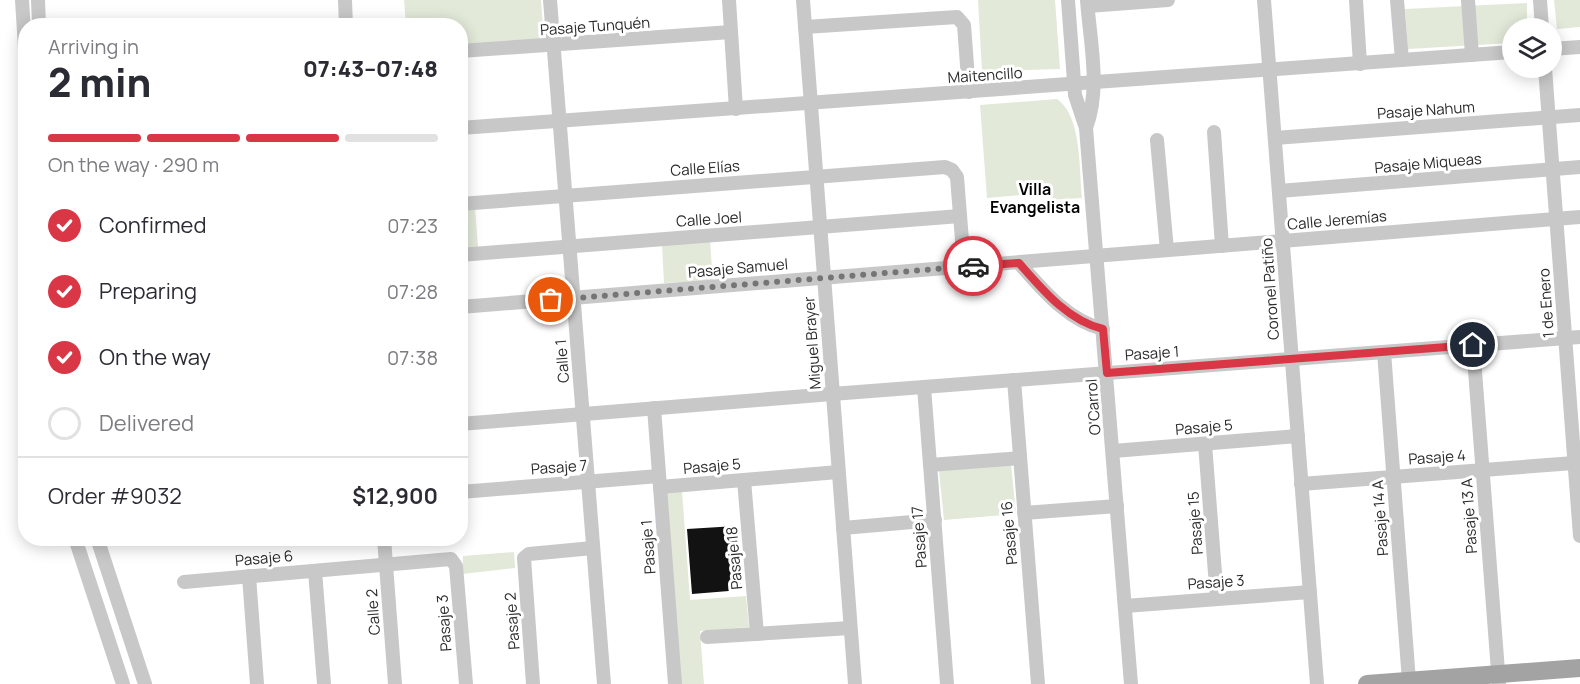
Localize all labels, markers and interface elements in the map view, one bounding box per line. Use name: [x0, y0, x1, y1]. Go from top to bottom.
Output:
street label: Pasaje Tunquén: [539, 12, 651, 40]
map controls: [1502, 18, 1562, 78]
button: layers: [1502, 18, 1562, 78]
text: Arriving in: [48, 33, 139, 60]
text: 07:43–07:48: [303, 54, 438, 84]
text: 2 min: [48, 55, 151, 109]
street label: Maitencillo: [947, 62, 1023, 88]
street label: Pasaje Nahum: [1376, 96, 1476, 124]
street label: Pasaje Miqueas: [1374, 148, 1483, 178]
text: On the way · 290 m: [48, 151, 219, 178]
street label: Calle Elías: [670, 155, 741, 181]
district label: Villa Evangelista: [990, 178, 1080, 218]
street label: Calle Jeremías: [1286, 205, 1388, 235]
street label: Calle Joel: [675, 206, 743, 232]
icon: check: [48, 209, 81, 242]
text: Confirmed: [99, 210, 207, 240]
text: 07:23: [387, 212, 438, 239]
courier: [943, 236, 1003, 296]
street label: Coronel Patiño: [1256, 237, 1284, 341]
icon: car: [957, 250, 990, 283]
street label: Pasaje Samuel: [687, 253, 789, 283]
street label: 1 de Enero: [1533, 267, 1559, 339]
pin: [525, 274, 576, 325]
icon: check: [48, 275, 81, 308]
text: Preparing: [99, 276, 197, 306]
text: 07:28: [387, 278, 438, 305]
icon: bag: [534, 283, 567, 316]
street label: Miguel Brayer: [798, 295, 826, 390]
pin: [1447, 319, 1498, 370]
icon: home: [1456, 328, 1489, 361]
street label: Calle 1: [550, 338, 574, 384]
icon: check: [48, 341, 81, 374]
street label: Pasaje 1: [1124, 341, 1180, 365]
text: On the way: [99, 342, 211, 372]
text: 07:38: [387, 344, 438, 371]
street label: O'Carrol: [1081, 378, 1105, 436]
text: Delivered: [99, 408, 194, 438]
street label: Pasaje 5: [1174, 414, 1234, 440]
street label: Pasaje 4: [1408, 445, 1467, 469]
street label: Pasaje 5: [682, 453, 742, 479]
street label: Pasaje 7: [530, 455, 588, 479]
street label: Pasaje 13 A: [1456, 477, 1482, 554]
street label: Pasaje 14 A: [1367, 479, 1393, 557]
text: Order #9032: [48, 481, 182, 511]
text: $12,900: [352, 481, 438, 511]
street label: Pasaje 15: [1182, 491, 1208, 555]
street label: Pasaje 16: [996, 500, 1022, 566]
street label: Pasaje 17: [906, 505, 932, 569]
street label: Pasaje 1: [636, 519, 660, 575]
street label: Pasaje 18: [721, 526, 747, 590]
street label: Pasaje 6: [234, 545, 294, 571]
street label: Pasaje 3: [1187, 570, 1245, 594]
street label: Calle 2: [361, 588, 385, 636]
street label: Pasaje 2: [500, 592, 524, 650]
street label: Pasaje 3: [432, 594, 456, 652]

